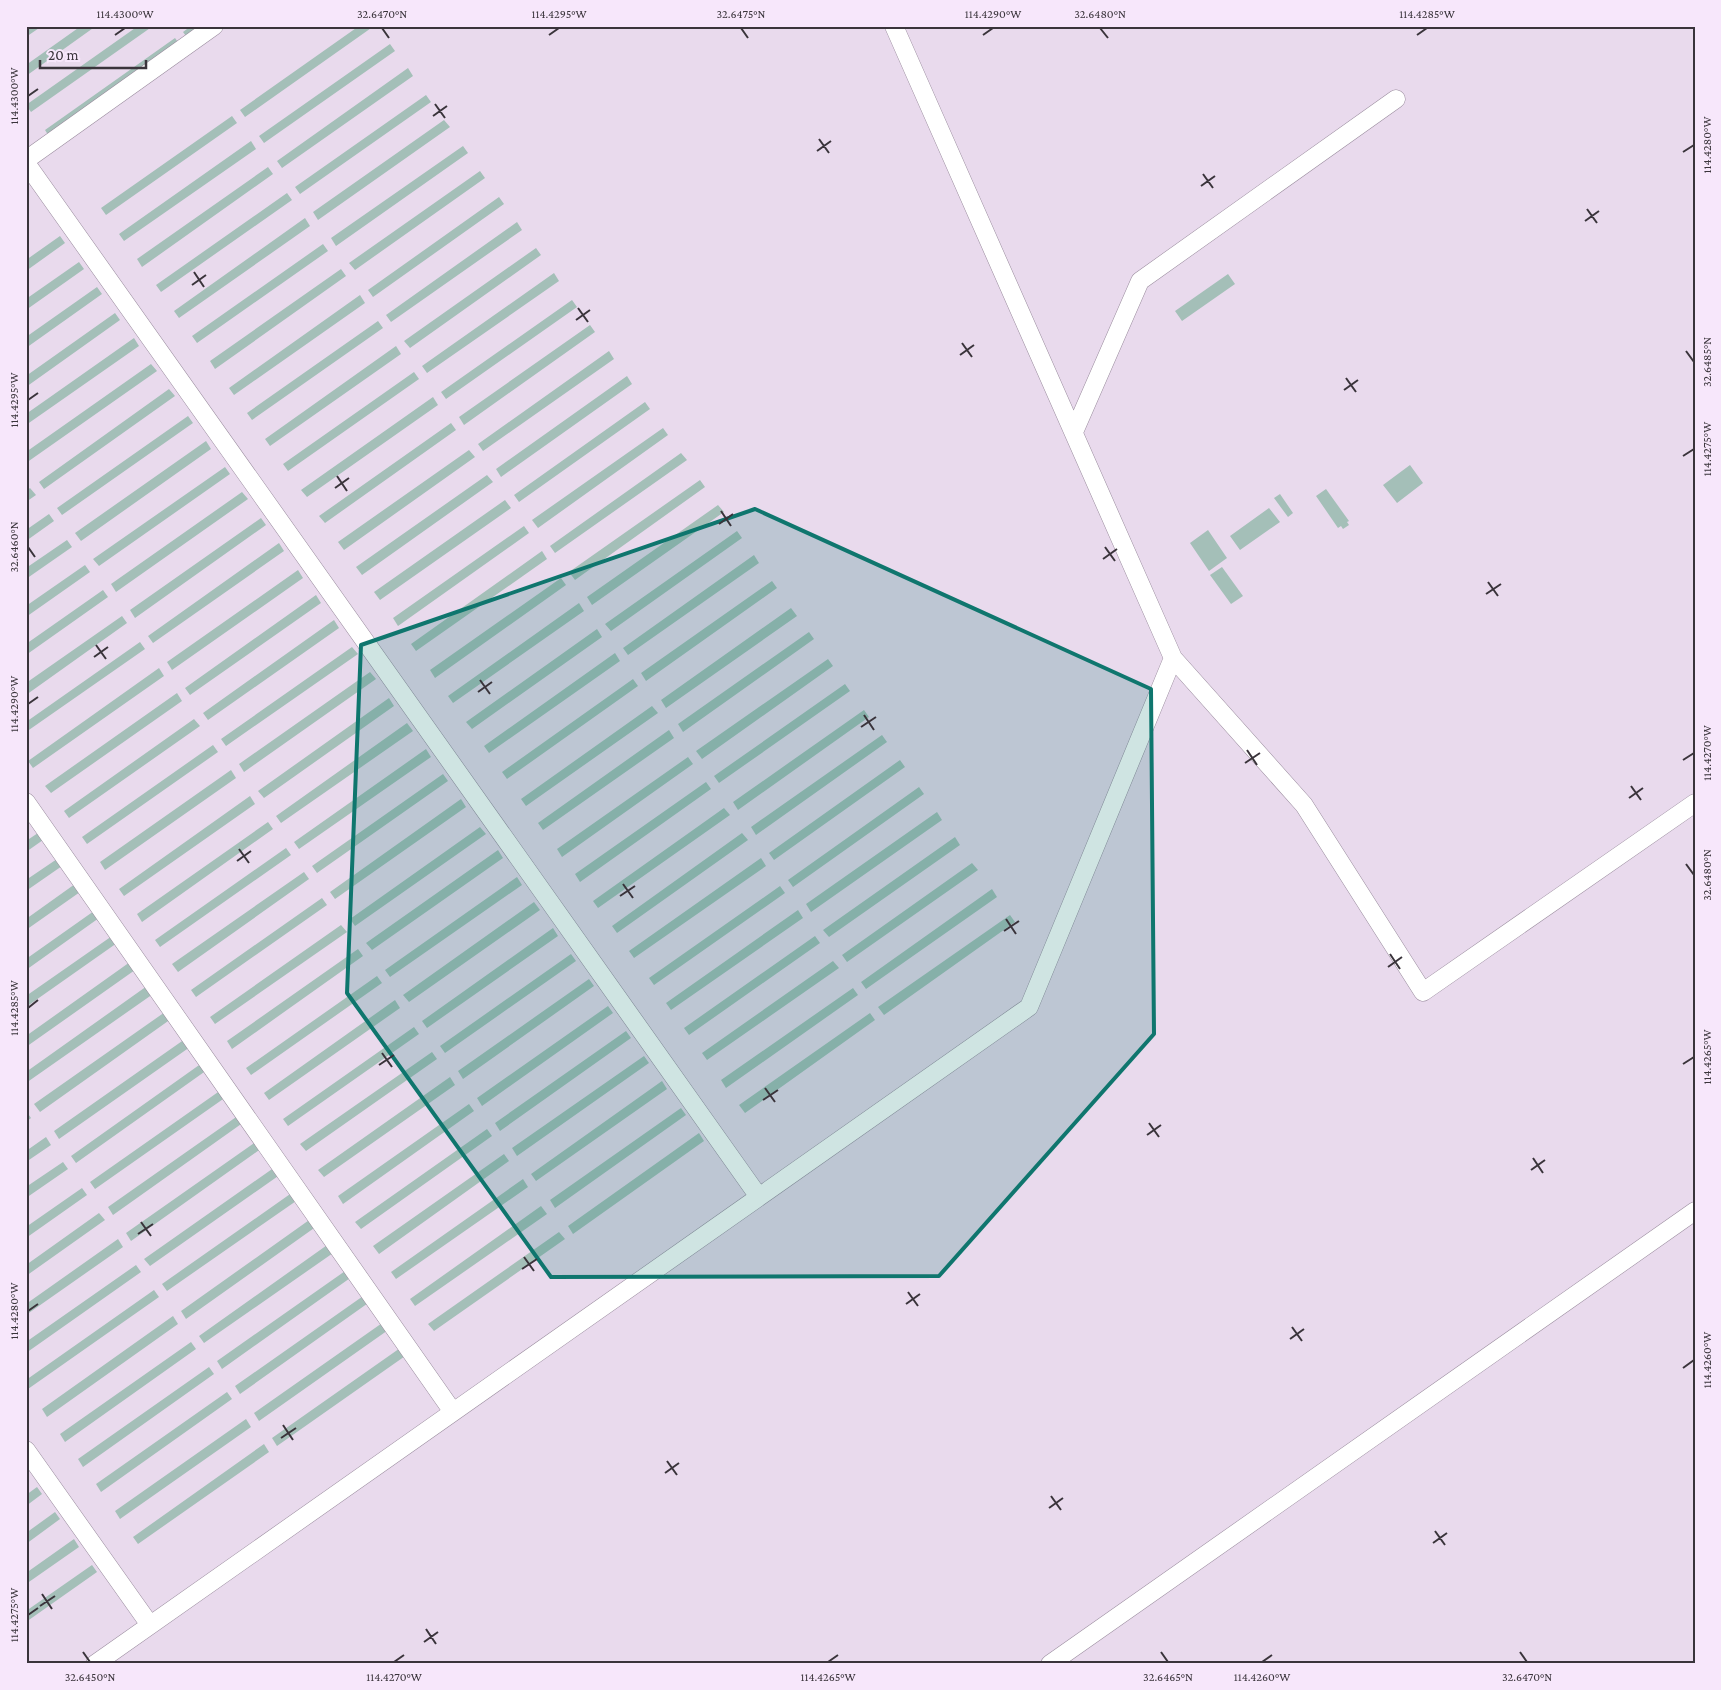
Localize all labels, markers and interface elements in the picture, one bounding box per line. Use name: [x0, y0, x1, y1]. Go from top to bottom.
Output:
text: 114.4300°W: [96, 7, 154, 21]
text: 32.6470°N: [357, 7, 407, 21]
text: 114.4295°W: [531, 7, 587, 21]
text: 32.6475°N: [716, 7, 766, 21]
text: 114.4290°W: [965, 7, 1021, 21]
text: 32.6480°N: [1074, 7, 1126, 21]
text: 114.4285°W: [1399, 7, 1455, 21]
scale bar: [40, 38, 146, 70]
text: 20 m: [48, 47, 79, 63]
text: 114.4300°W: [7, 67, 21, 125]
text: 114.4280°W: [1700, 117, 1714, 173]
text: 32.6485°N: [1700, 337, 1714, 387]
text: 114.4295°W: [7, 372, 21, 428]
text: 114.4275°W: [1700, 422, 1714, 476]
text: 32.6460°N: [7, 521, 21, 573]
text: 114.4290°W: [7, 676, 21, 732]
text: 114.4270°W: [1700, 725, 1714, 781]
text: 32.6480°N: [1700, 849, 1714, 901]
text: 114.4285°W: [7, 980, 21, 1036]
text: 114.4265°W: [1700, 1029, 1714, 1085]
text: 114.4280°W: [7, 1283, 21, 1339]
text: 114.4260°W: [1700, 1332, 1714, 1388]
text: 114.4275°W: [7, 1588, 21, 1642]
text: 32.6450°N: [65, 1670, 115, 1684]
text: 114.4270°W: [366, 1670, 422, 1684]
text: 114.4265°W: [800, 1670, 856, 1684]
text: 32.6465°N: [1143, 1670, 1193, 1684]
text: 114.4260°W: [1234, 1670, 1290, 1684]
text: 32.6470°N: [1502, 1670, 1552, 1684]

